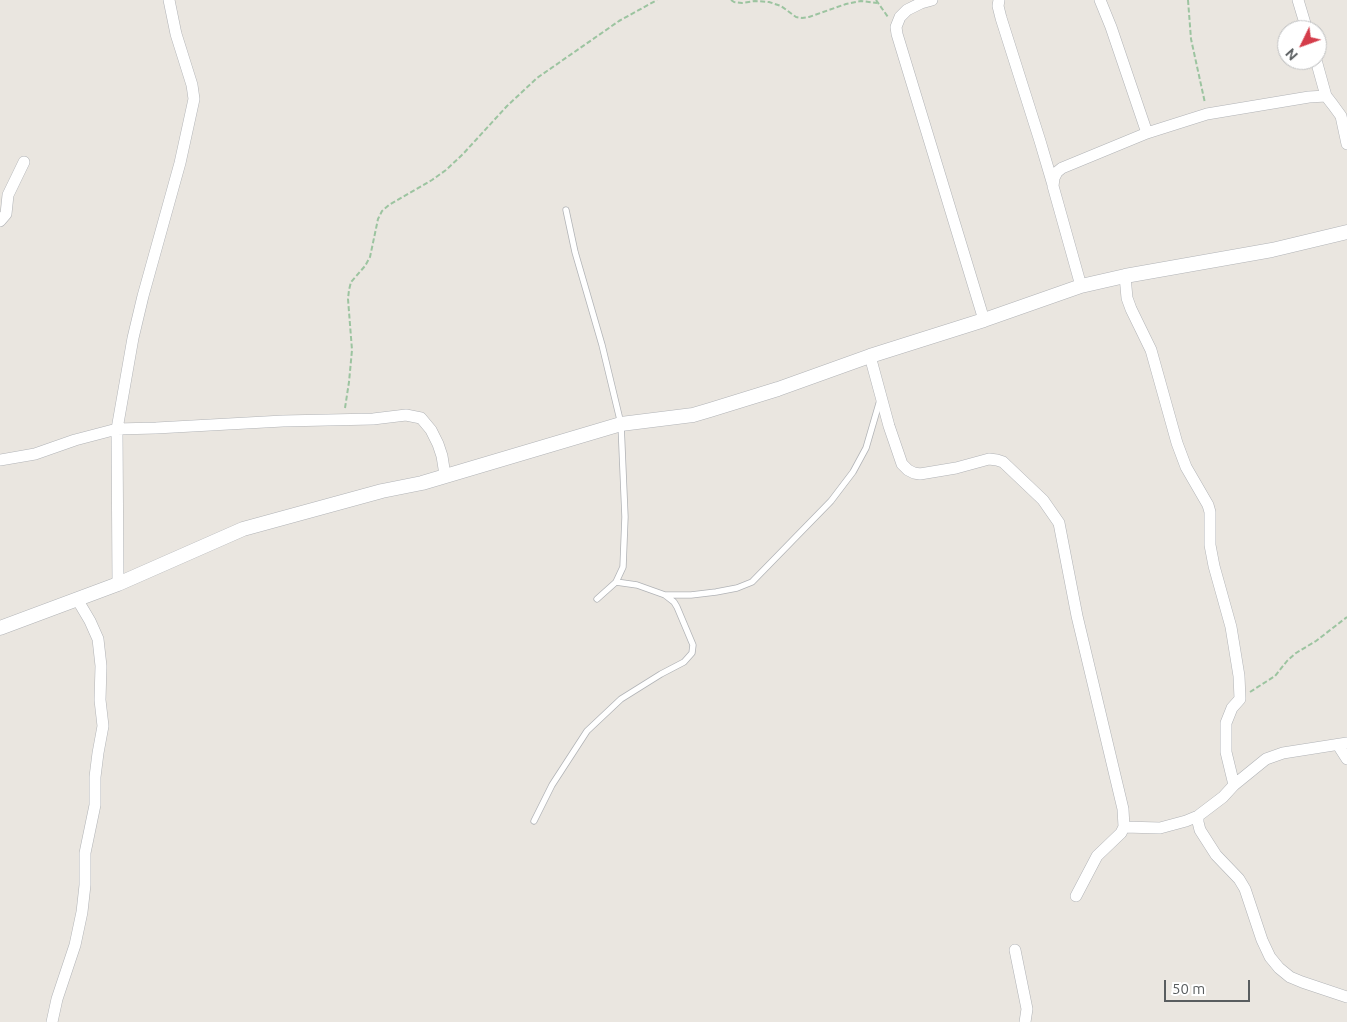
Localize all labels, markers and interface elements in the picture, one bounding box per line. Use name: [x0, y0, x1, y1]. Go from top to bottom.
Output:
north arrow: [1277, 20, 1327, 70]
text: N: [1282, 45, 1301, 64]
scale bar: [1167, 970, 1253, 1002]
text: 50 m: [1172, 980, 1205, 997]

